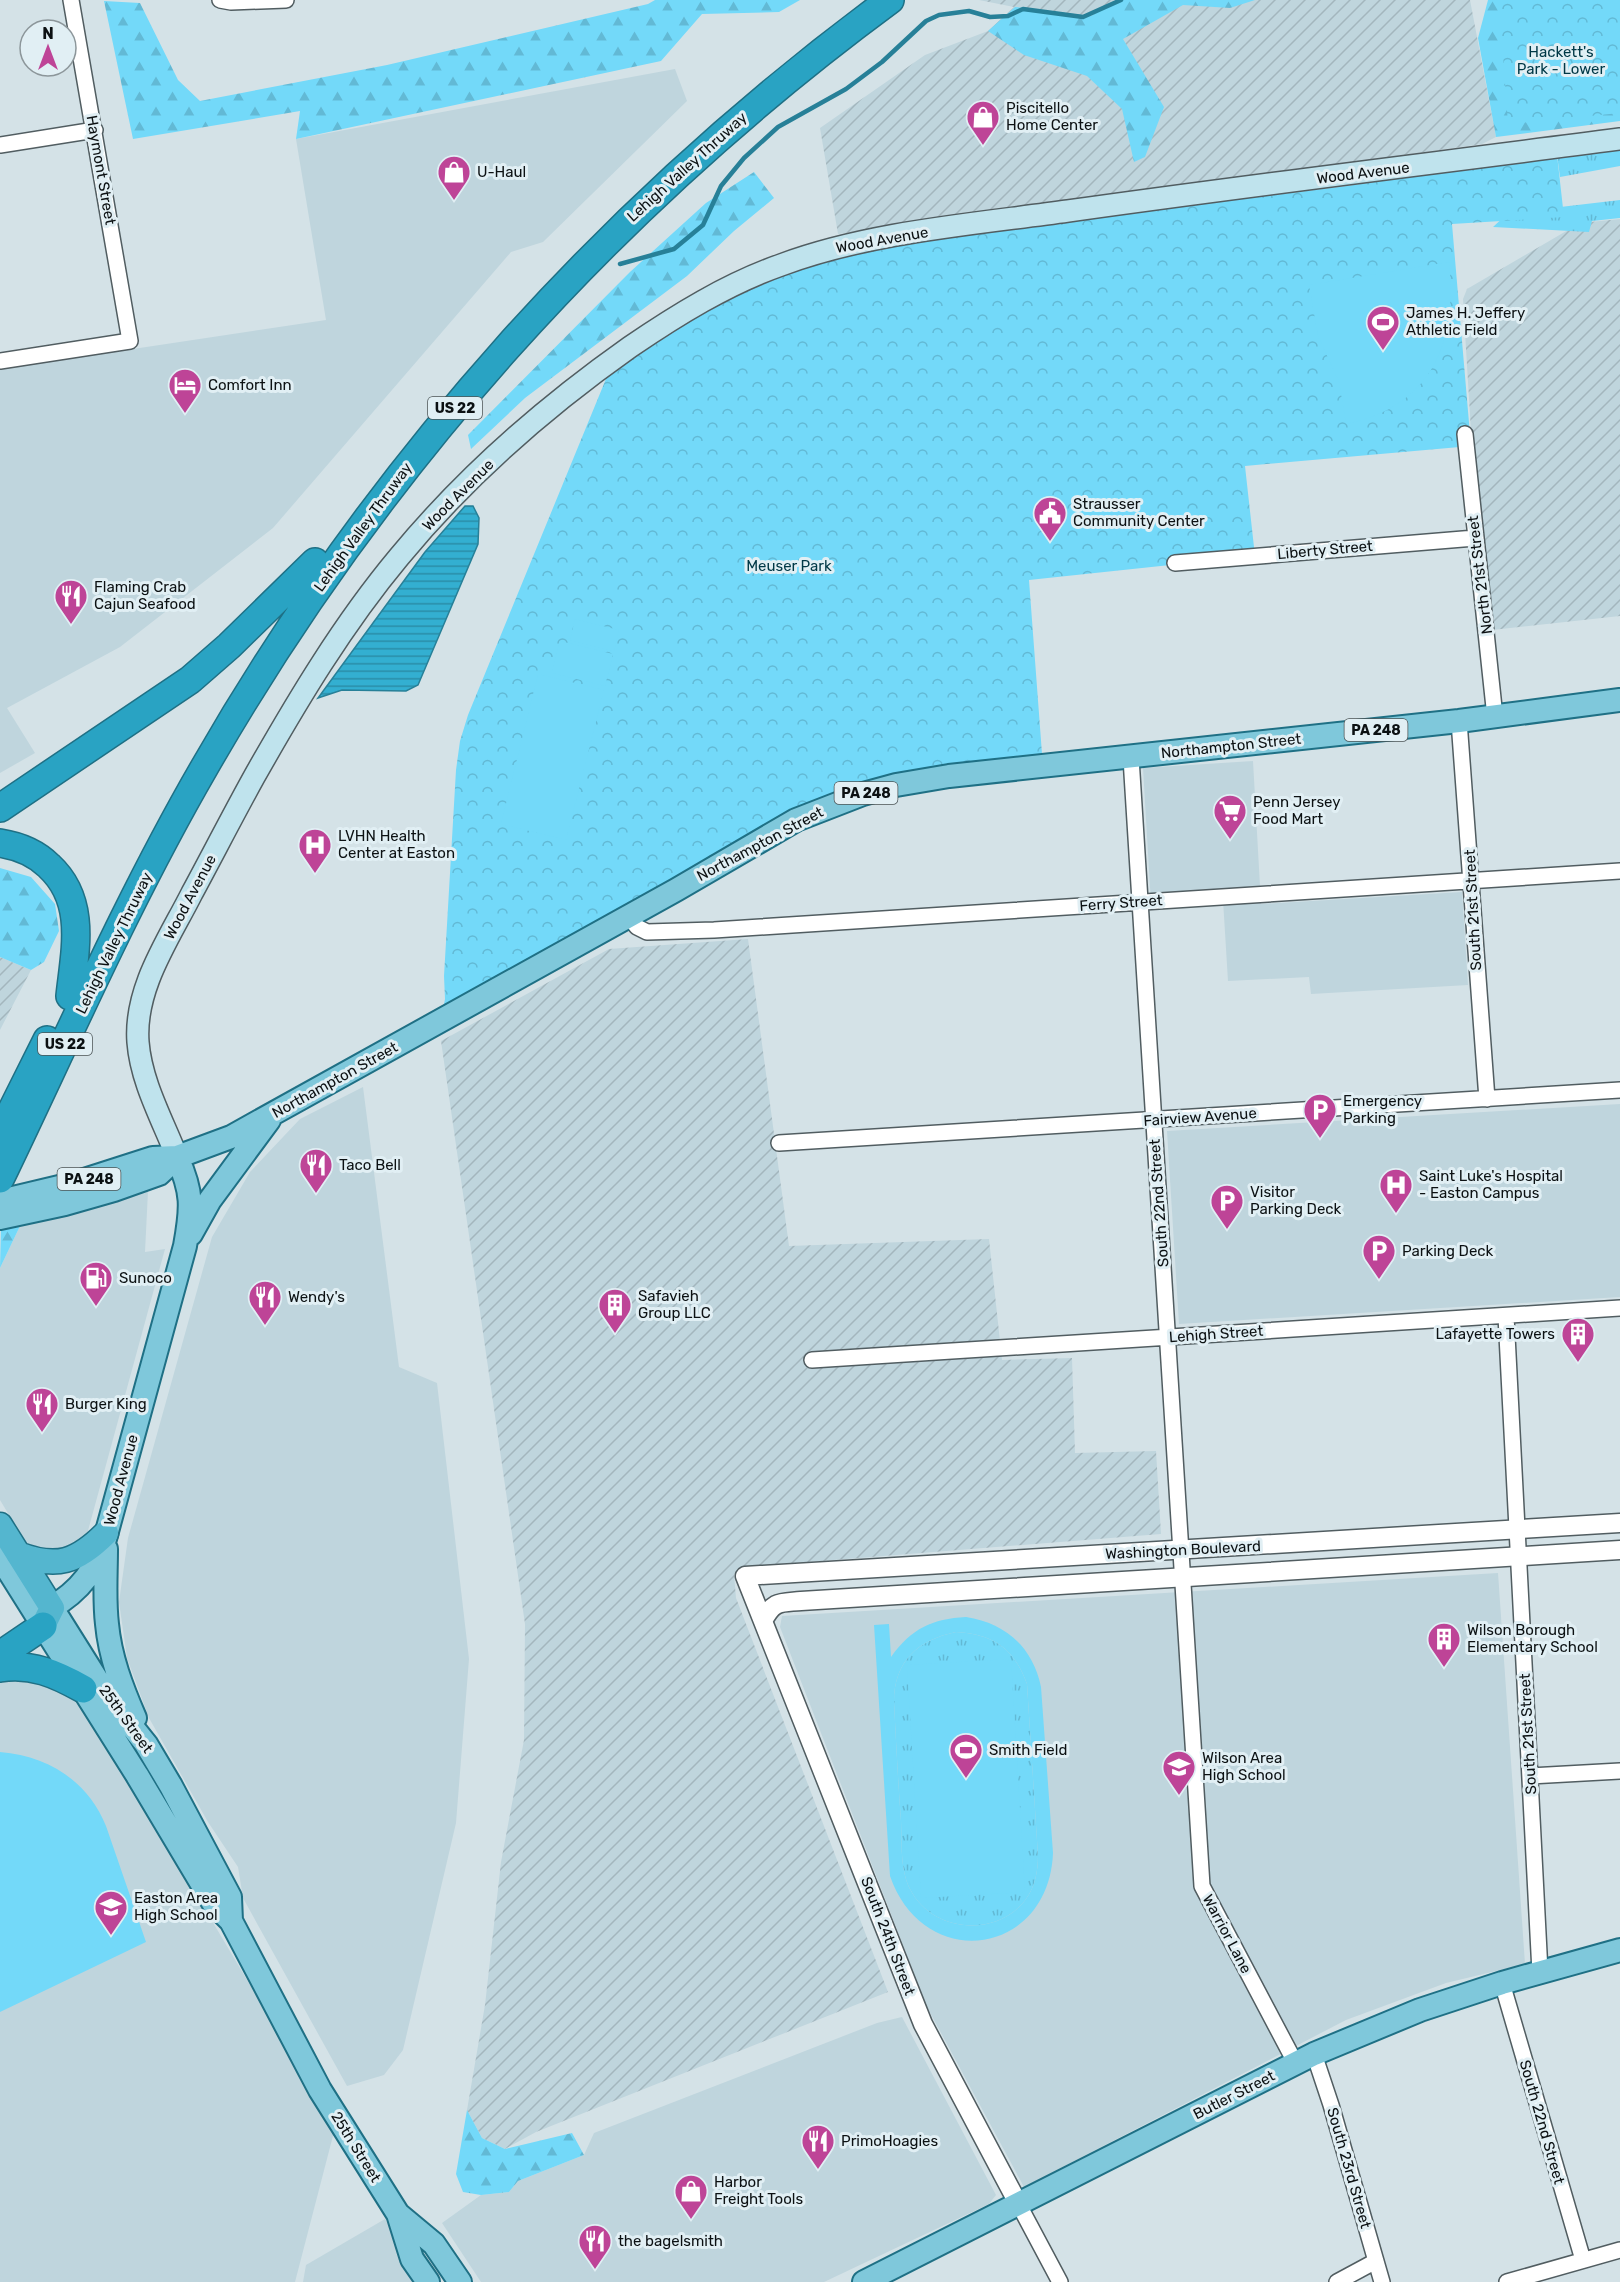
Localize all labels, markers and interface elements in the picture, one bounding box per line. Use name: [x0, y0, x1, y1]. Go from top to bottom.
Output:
north arrow: [18, 18, 78, 78]
text: N: [42, 24, 54, 43]
park label: Hackett's Park - Lower: [1517, 43, 1605, 78]
shop icon: Piscitello Home Center: [965, 99, 1001, 146]
place label: Piscitello Home Center: [1006, 99, 1098, 134]
street label: Lehigh Valley Thruway: [623, 108, 751, 226]
street label: Haymont Street: [83, 114, 120, 226]
shop icon: U-Haul: [436, 154, 472, 201]
street label: Wood Avenue: [1315, 158, 1411, 188]
place label: U-Haul: [477, 163, 526, 181]
street label: Wood Avenue: [834, 223, 930, 257]
sports icon: James H. Jeffery Athletic Field: [1365, 304, 1401, 351]
place label: James H. Jeffery Athletic Field: [1406, 304, 1525, 339]
hotel icon: Comfort Inn: [167, 367, 203, 414]
place label: Comfort Inn: [208, 376, 292, 394]
road number: US 22: [428, 397, 482, 419]
street label: Wood Avenue: [419, 456, 497, 534]
street label: Lehigh Valley Thruway: [310, 459, 416, 595]
public building icon: Strausser Community Center: [1032, 495, 1068, 542]
place label: Strausser Community Center: [1073, 495, 1205, 530]
street label: North 21st Street: [1464, 515, 1496, 635]
street label: Liberty Street: [1276, 537, 1374, 563]
park label: Meuser Park: [746, 557, 832, 575]
restaurant icon: Flaming Crab Cajun Seafood: [53, 578, 89, 625]
place label: Flaming Crab Cajun Seafood: [94, 578, 196, 613]
road number: PA 248: [1344, 719, 1408, 741]
street label: Northampton Street: [1160, 730, 1302, 762]
road number: PA 248: [834, 782, 898, 804]
supermarket icon: Penn Jersey Food Mart: [1212, 793, 1248, 840]
place label: Penn Jersey Food Mart: [1253, 793, 1340, 828]
street label: Northampton Street: [694, 803, 827, 885]
hospital icon: LVHN Health Center at Easton: [297, 827, 333, 874]
place label: LVHN Health Center at Easton: [338, 827, 455, 862]
street label: South 21st Street: [1461, 849, 1485, 971]
street label: Wood Avenue: [160, 851, 220, 943]
street label: Lehigh Valley Thruway: [72, 869, 156, 1017]
street label: Ferry Street: [1079, 891, 1163, 915]
road number: US 22: [38, 1033, 92, 1055]
street label: Northampton Street: [269, 1038, 401, 1122]
parking icon: Emergency Parking: [1302, 1092, 1338, 1139]
place label: Emergency Parking: [1343, 1092, 1422, 1127]
street label: Fairview Avenue: [1143, 1104, 1257, 1130]
street label: South 22nd Street: [1146, 1138, 1172, 1268]
restaurant icon: Taco Bell: [298, 1147, 334, 1194]
place label: Taco Bell: [339, 1156, 401, 1174]
hospital icon: Saint Luke's Hospital - Easton Campus: [1378, 1167, 1414, 1214]
place label: Saint Luke's Hospital - Easton Campus: [1419, 1167, 1563, 1202]
road number: PA 248: [58, 1168, 121, 1190]
parking icon: Visitor Parking Deck: [1209, 1183, 1245, 1230]
place label: Visitor Parking Deck: [1250, 1183, 1342, 1218]
parking icon: Parking Deck: [1361, 1233, 1397, 1280]
place label: Parking Deck: [1402, 1242, 1494, 1260]
fuel station icon: Sunoco: [78, 1260, 114, 1307]
place label: Sunoco: [119, 1269, 172, 1287]
restaurant icon: Wendy's: [247, 1279, 283, 1326]
building icon: Safavieh Group LLC: [597, 1287, 633, 1334]
place label: Safavieh Group LLC: [638, 1287, 711, 1322]
place label: Wendy's: [288, 1288, 345, 1306]
building icon: Lafayette Towers: [1560, 1316, 1596, 1363]
street label: Lehigh Street: [1168, 1322, 1264, 1346]
place label: Lafayette Towers: [1436, 1325, 1555, 1343]
restaurant icon: Burger King: [24, 1386, 60, 1433]
place label: Burger King: [65, 1395, 147, 1413]
street label: Wood Avenue: [100, 1432, 142, 1528]
street label: Washington Boulevard: [1105, 1537, 1261, 1563]
building icon: Wilson Borough Elementary School: [1426, 1621, 1462, 1668]
place label: Wilson Borough Elementary School: [1467, 1621, 1598, 1656]
street label: South 21st Street: [1516, 1673, 1540, 1795]
street label: 25th Street: [95, 1681, 157, 1757]
sports icon: Smith Field: [948, 1732, 984, 1779]
place label: Smith Field: [989, 1741, 1067, 1759]
school or university icon: Wilson Area High School: [1161, 1749, 1197, 1796]
place label: Wilson Area High School: [1202, 1749, 1286, 1784]
street label: South 24th Street: [857, 1874, 919, 1998]
school or university icon: Easton Area High School: [93, 1889, 129, 1936]
place label: Easton Area High School: [134, 1889, 218, 1924]
street label: Warrior Lane: [1199, 1891, 1255, 1977]
street label: South 22nd Street: [1516, 2058, 1568, 2186]
street label: Butler Street: [1190, 2067, 1278, 2123]
street label: South 23rd Street: [1323, 2105, 1375, 2231]
street label: 25th Street: [327, 2108, 385, 2186]
restaurant icon: PrimoHoagies: [800, 2123, 836, 2170]
place label: PrimoHoagies: [841, 2132, 938, 2150]
shop icon: Harbor Freight Tools: [673, 2173, 709, 2220]
place label: Harbor Freight Tools: [714, 2173, 803, 2208]
restaurant icon: the bagelsmith: [577, 2223, 613, 2270]
place label: the bagelsmith: [618, 2232, 723, 2250]

